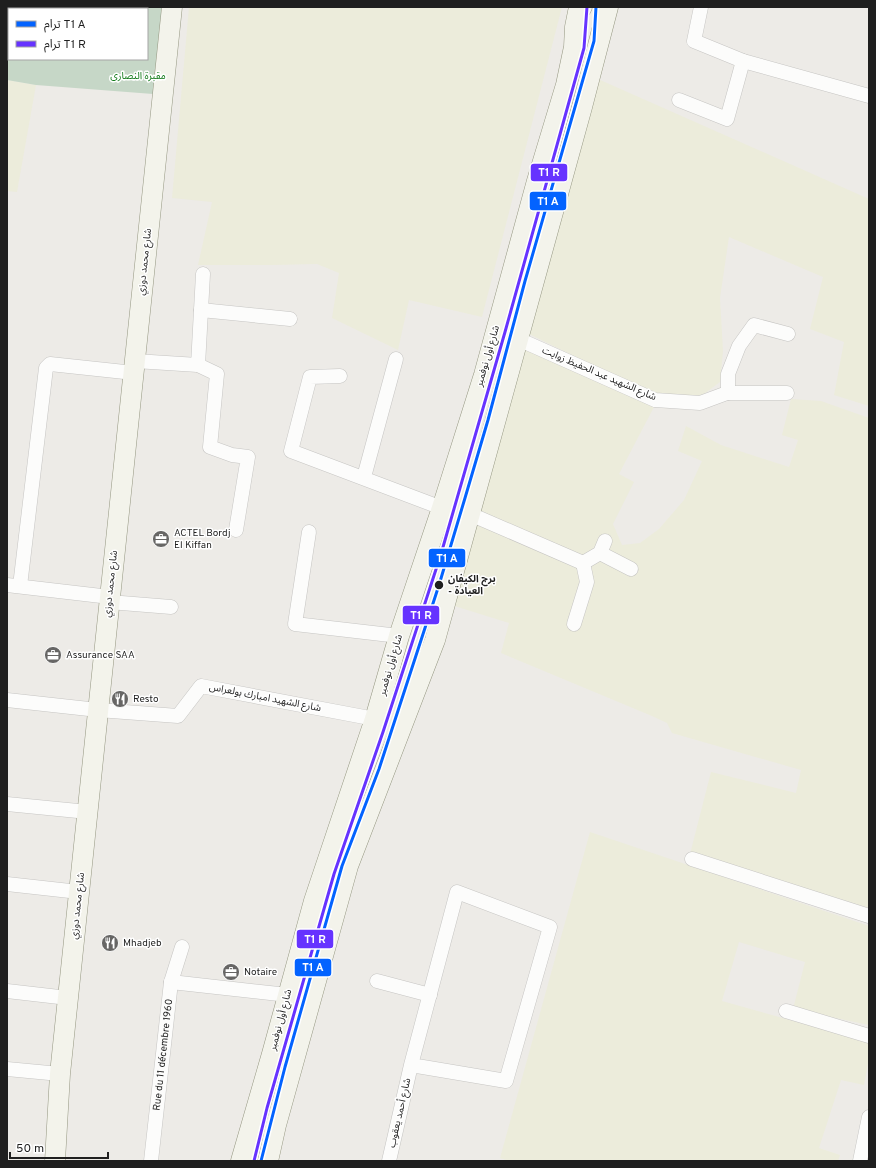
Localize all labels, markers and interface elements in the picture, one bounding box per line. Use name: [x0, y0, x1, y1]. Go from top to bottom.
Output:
legend: [8, 8, 148, 60]
text: ترام T1 A: [44, 17, 86, 33]
text: ترام T1 R: [44, 37, 86, 53]
park label: مقبرة النصارى: [110, 70, 166, 83]
line badge: T1 R: [530, 163, 568, 182]
text: T1 R: [538, 166, 560, 180]
line badge: T1 A: [529, 191, 567, 211]
text: T1 A: [537, 195, 559, 209]
street label: شارع محمد دوزي: [135, 228, 155, 296]
street label: شارع أول نوفمبر: [473, 324, 503, 389]
street label: شارع الشهيد عبد الحفيظ زوايت: [540, 344, 658, 404]
place label: ACTEL Bordj El Kiffan: [174, 527, 230, 552]
office icon: ACTEL Bordj El Kiffan: [151, 529, 171, 549]
line badge: T1 A: [428, 548, 466, 568]
street label: شارع محمد دوزي: [101, 550, 121, 618]
text: T1 A: [436, 552, 458, 566]
place label: برج الكيفان - العيادة: [448, 573, 496, 598]
marker: برج الكيفان - العيادة: [433, 579, 445, 591]
line badge: T1 R: [402, 605, 440, 625]
text: T1 R: [410, 609, 432, 623]
street label: شارع أول نوفمبر: [376, 633, 406, 698]
office icon: Assurance SAA: [43, 645, 63, 665]
place label: Assurance SAA: [66, 649, 135, 662]
street label: شارع الشهيد امبارك بولعراس: [208, 681, 322, 715]
restaurant icon: Resto: [110, 689, 130, 709]
place label: Resto: [133, 693, 159, 706]
street label: شارع محمد دوزي: [68, 872, 88, 940]
line badge: T1 R: [296, 929, 334, 949]
restaurant icon: Mhadjeb: [100, 933, 120, 953]
text: T1 R: [304, 933, 326, 947]
place label: Mhadjeb: [123, 937, 162, 950]
line badge: T1 A: [294, 958, 332, 977]
text: T1 A: [302, 961, 324, 975]
office icon: Notaire: [221, 962, 241, 982]
place label: Notaire: [244, 966, 277, 979]
street label: شارع أول نوفمبر: [266, 988, 295, 1053]
street label: Rue du 11 décembre 1960: [150, 998, 176, 1111]
street label: شارع أحمد يعقوب: [385, 1077, 414, 1149]
scale bar: [10, 1134, 108, 1160]
text: 50 m: [16, 1141, 44, 1157]

